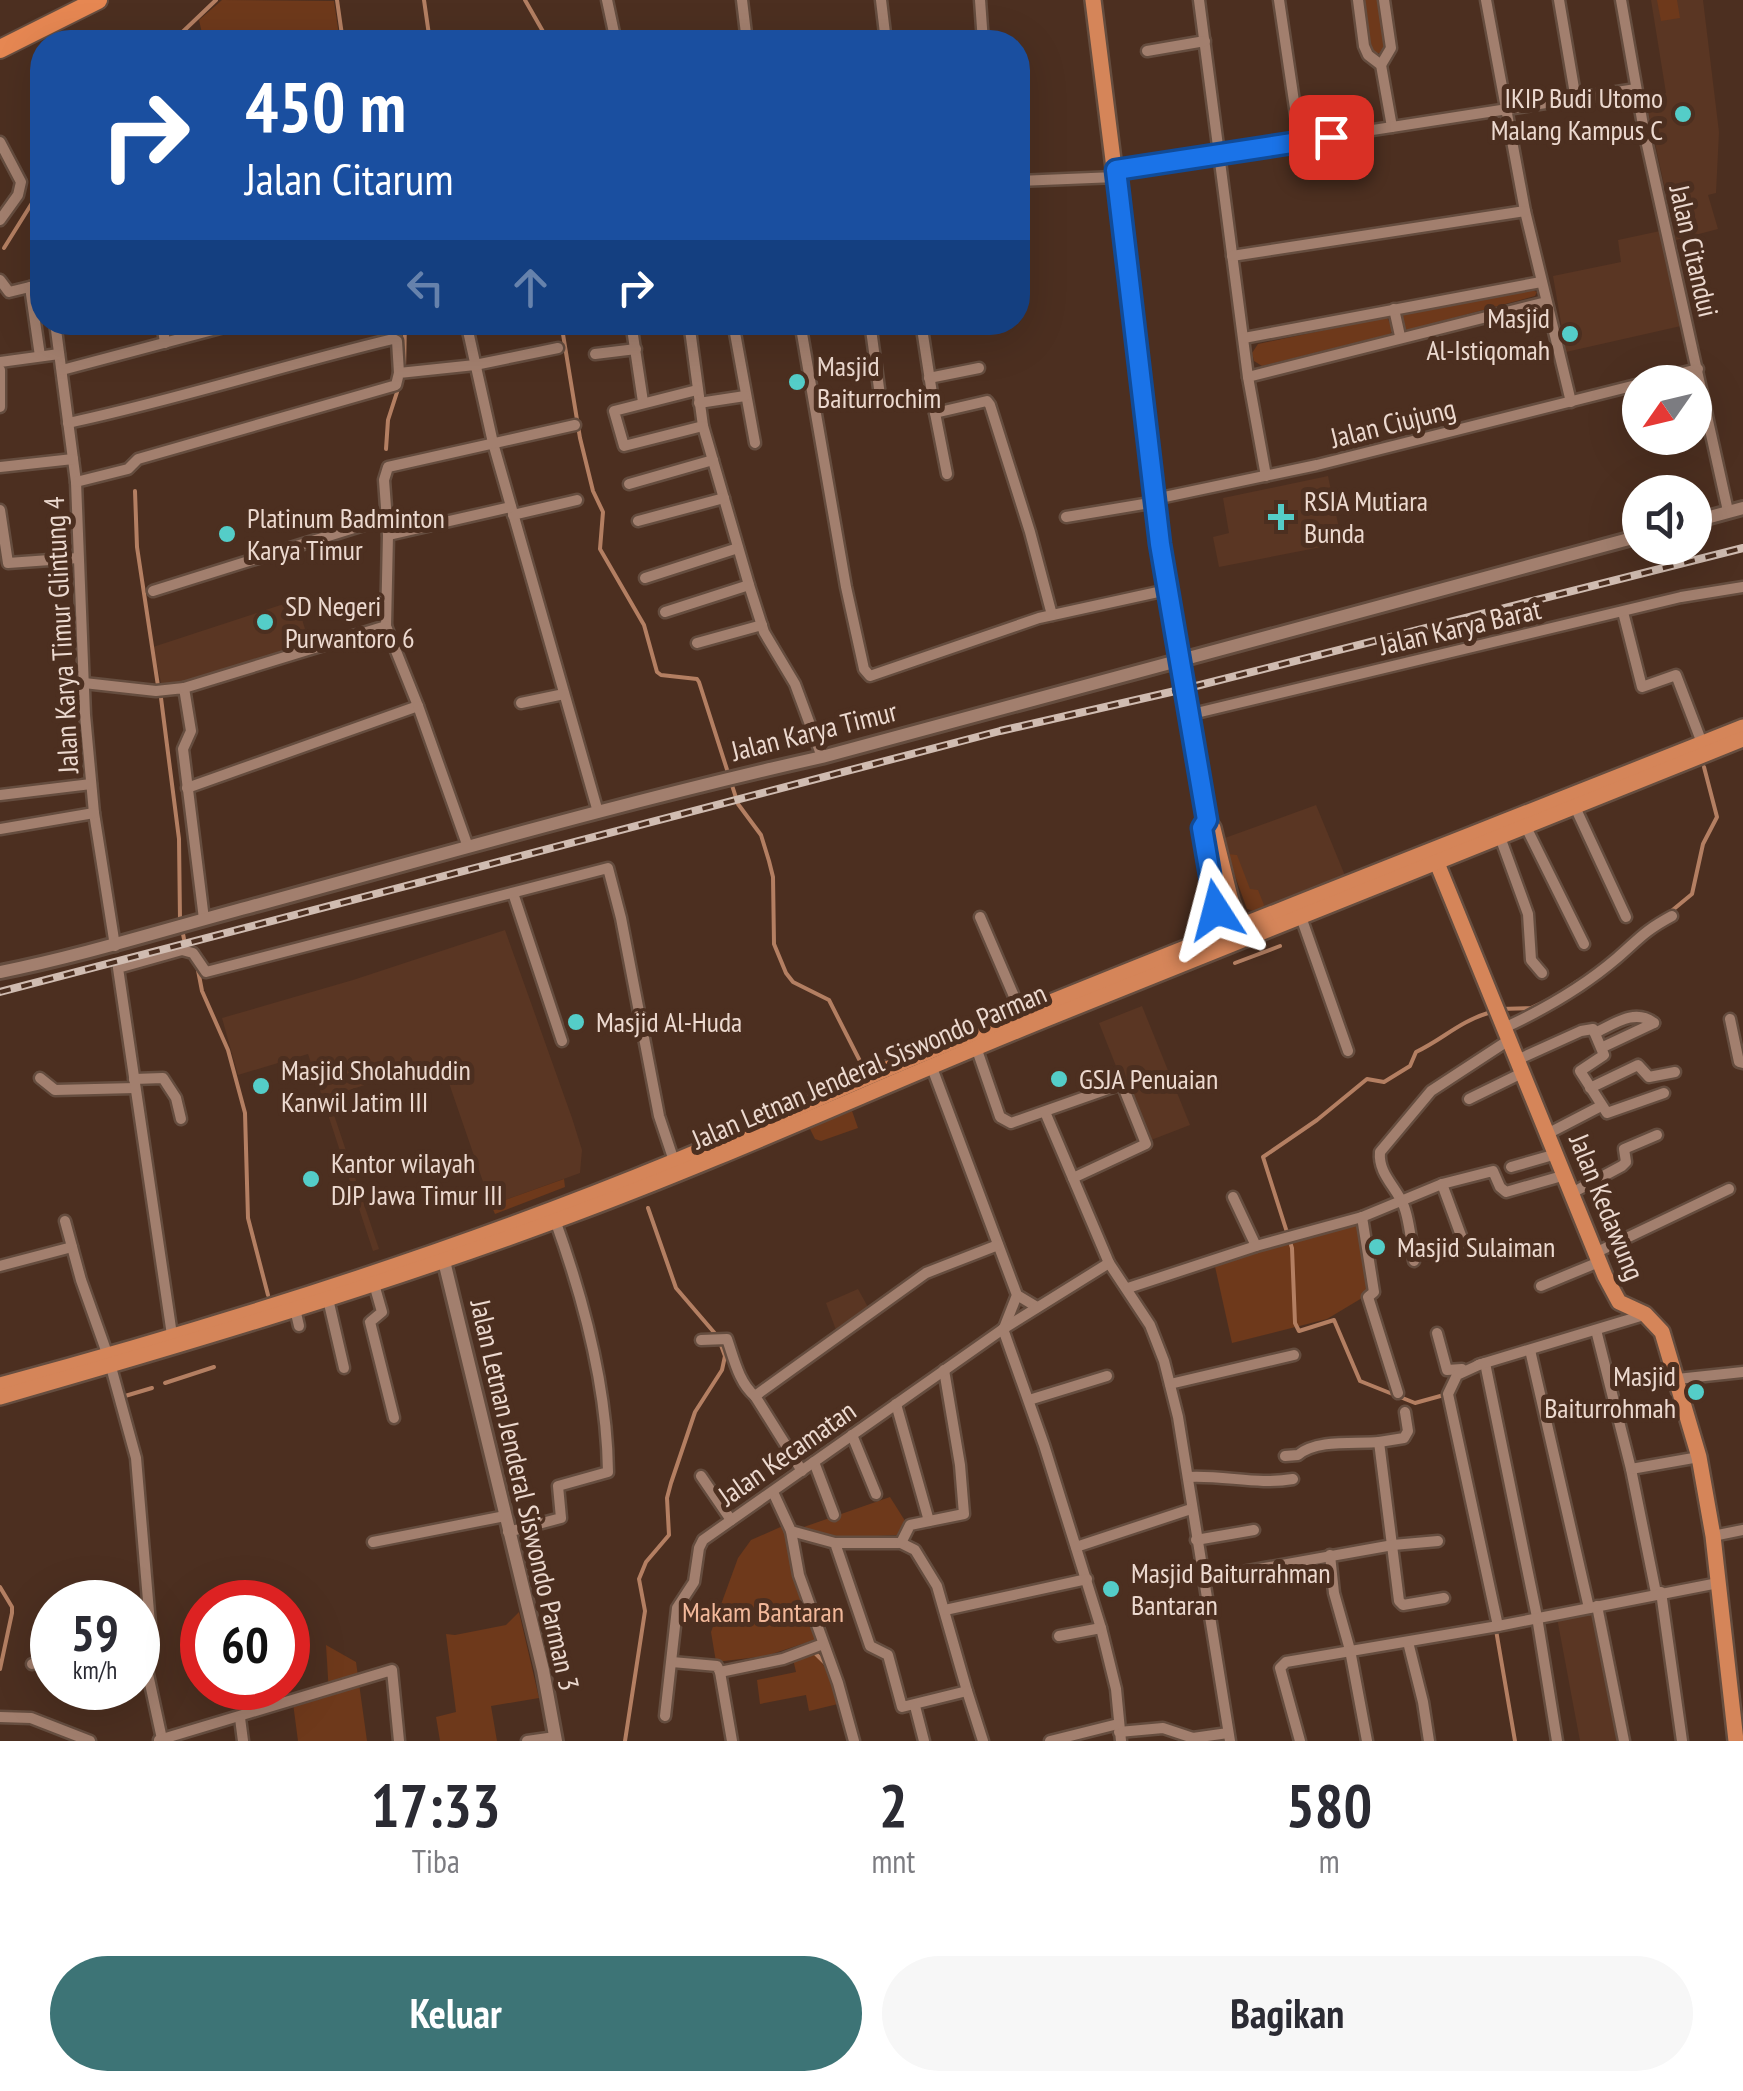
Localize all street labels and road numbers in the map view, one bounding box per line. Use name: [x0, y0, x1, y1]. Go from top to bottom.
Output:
street label: Jalan Citandui: [1661, 180, 1728, 321]
street label: Jalan Ciujung: [1326, 389, 1459, 456]
street label: Jalan Karya Timur Glintung 4: [35, 495, 86, 775]
street label: Jalan Karya Barat: [1375, 590, 1545, 663]
street label: Jalan Karya Timur: [726, 692, 901, 769]
street label: Jalan Letnan Jenderal Siswondo Parman: [685, 974, 1052, 1158]
street label: Jalan Kedawung: [1561, 1127, 1654, 1285]
street label: Jalan Letnan Jenderal Siswondo Parman 3: [462, 1295, 589, 1694]
street label: Jalan Kecamatan: [710, 1392, 863, 1514]

